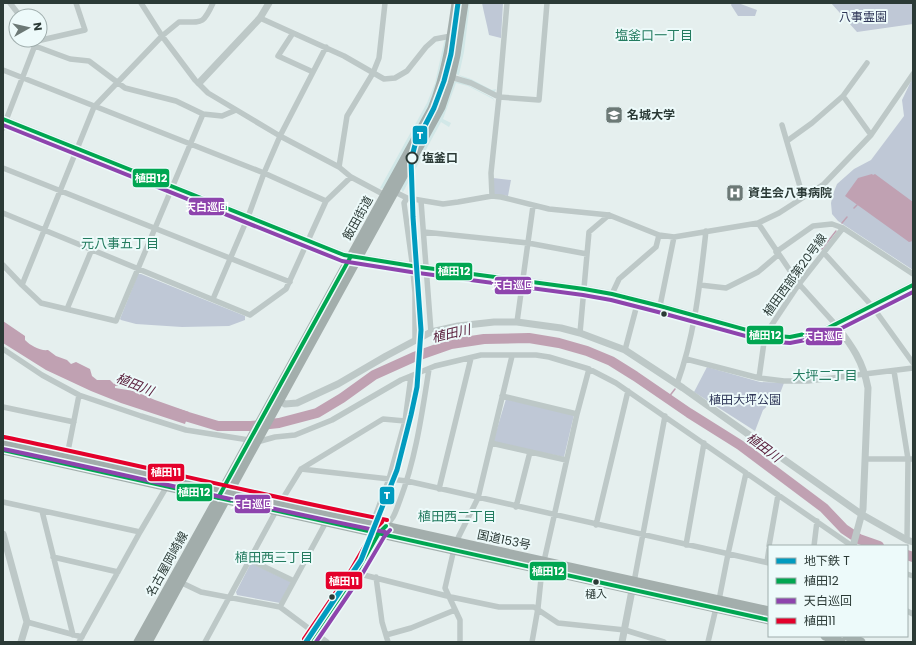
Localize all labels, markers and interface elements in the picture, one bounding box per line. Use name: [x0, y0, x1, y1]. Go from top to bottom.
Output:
north arrow: [8, 8, 48, 48]
park label: 八事霊園: [839, 8, 887, 25]
text: N: [29, 21, 46, 32]
district label: 塩釜口一丁目: [615, 26, 693, 45]
school or university icon: 名城大学: [604, 105, 624, 125]
place label: 名城大学: [627, 106, 675, 123]
line badge: T: [412, 125, 428, 145]
text: T: [417, 127, 424, 143]
place label: 塩釜口: [422, 149, 458, 166]
marker: 塩釜口: [405, 151, 419, 165]
line badge: 植田12: [132, 168, 170, 188]
text: 植田12: [135, 170, 167, 186]
hospital icon: 資生会八事病院: [725, 183, 745, 203]
place label: 資生会八事病院: [748, 184, 832, 201]
street label: 飯田街道: [338, 193, 377, 243]
line badge: 天白巡回: [188, 197, 225, 216]
text: 天白巡回: [185, 199, 229, 215]
street label: 植田西部第20号線: [759, 230, 830, 320]
district label: 元八事五丁目: [81, 234, 159, 253]
line badge: 植田12: [435, 262, 473, 281]
text: 植田12: [438, 263, 470, 279]
line badge: 天白巡回: [494, 276, 532, 295]
text: 天白巡回: [491, 277, 535, 293]
unlabelled marker: [659, 309, 669, 319]
water label: 植田川: [430, 319, 474, 347]
line badge: 植田12: [746, 325, 784, 345]
text: 植田12: [749, 327, 781, 343]
line badge: 天白巡回: [805, 327, 843, 346]
text: 天白巡回: [802, 328, 846, 344]
district label: 大坪二丁目: [792, 366, 858, 385]
water label: 植田川: [113, 368, 158, 401]
park label: 植田大坪公園: [709, 391, 781, 408]
water label: 植田川: [742, 428, 787, 468]
line badge: 植田11: [147, 463, 185, 482]
text: 植田11: [151, 464, 181, 480]
line badge: 植田12: [176, 483, 213, 502]
text: 植田12: [178, 484, 210, 500]
line badge: T: [379, 486, 395, 505]
text: T: [384, 487, 391, 503]
line badge: 天白巡回: [234, 494, 271, 514]
text: 天白巡回: [230, 496, 274, 512]
district label: 植田西二丁目: [418, 507, 496, 526]
street label: 国道153号: [476, 526, 533, 553]
street label: 名古屋岡崎線: [142, 528, 191, 599]
legend: [768, 545, 908, 637]
district label: 植田西三丁目: [235, 548, 313, 567]
text: 地下鉄 T: [804, 552, 850, 569]
line badge: 植田12: [529, 561, 567, 581]
text: 植田12: [532, 563, 564, 579]
line badge: 植田11: [325, 571, 363, 590]
text: 植田12: [804, 572, 839, 589]
text: 植田11: [329, 573, 359, 589]
marker: 樋入: [591, 577, 601, 587]
place label: 樋入: [585, 586, 607, 602]
unlabelled marker: [327, 592, 337, 602]
text: 天白巡回: [804, 592, 852, 609]
text: 植田11: [804, 612, 836, 629]

